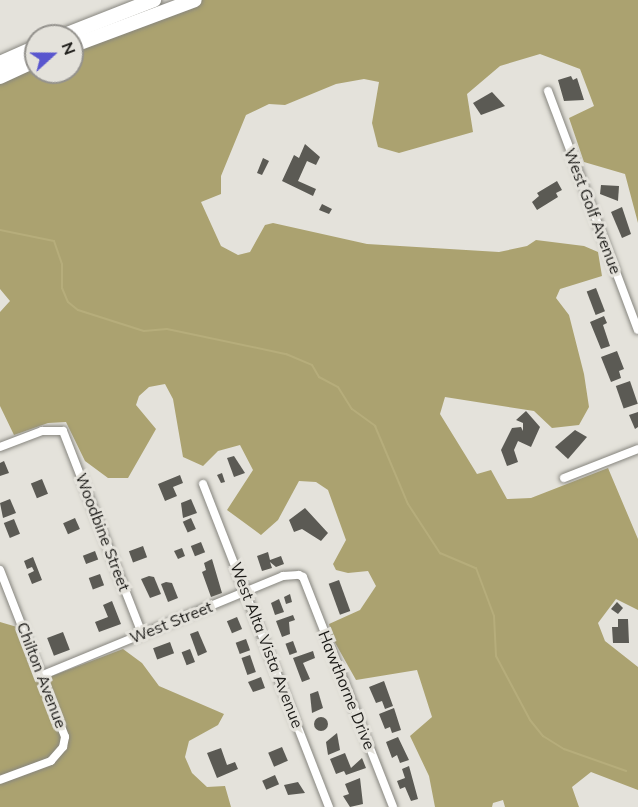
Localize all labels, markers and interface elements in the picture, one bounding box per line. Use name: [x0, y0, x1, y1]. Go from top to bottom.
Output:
north arrow: [24, 24, 84, 84]
text: N: [57, 39, 80, 57]
street label: West Golf Avenue: [560, 145, 626, 277]
street label: Woodbine Street: [72, 470, 134, 594]
street label: West Alta Vista Avenue: [226, 559, 308, 731]
street label: West Street: [127, 597, 215, 647]
street label: Chilton Avenue: [13, 619, 71, 731]
street label: Hawthorne Drive: [314, 628, 380, 752]

